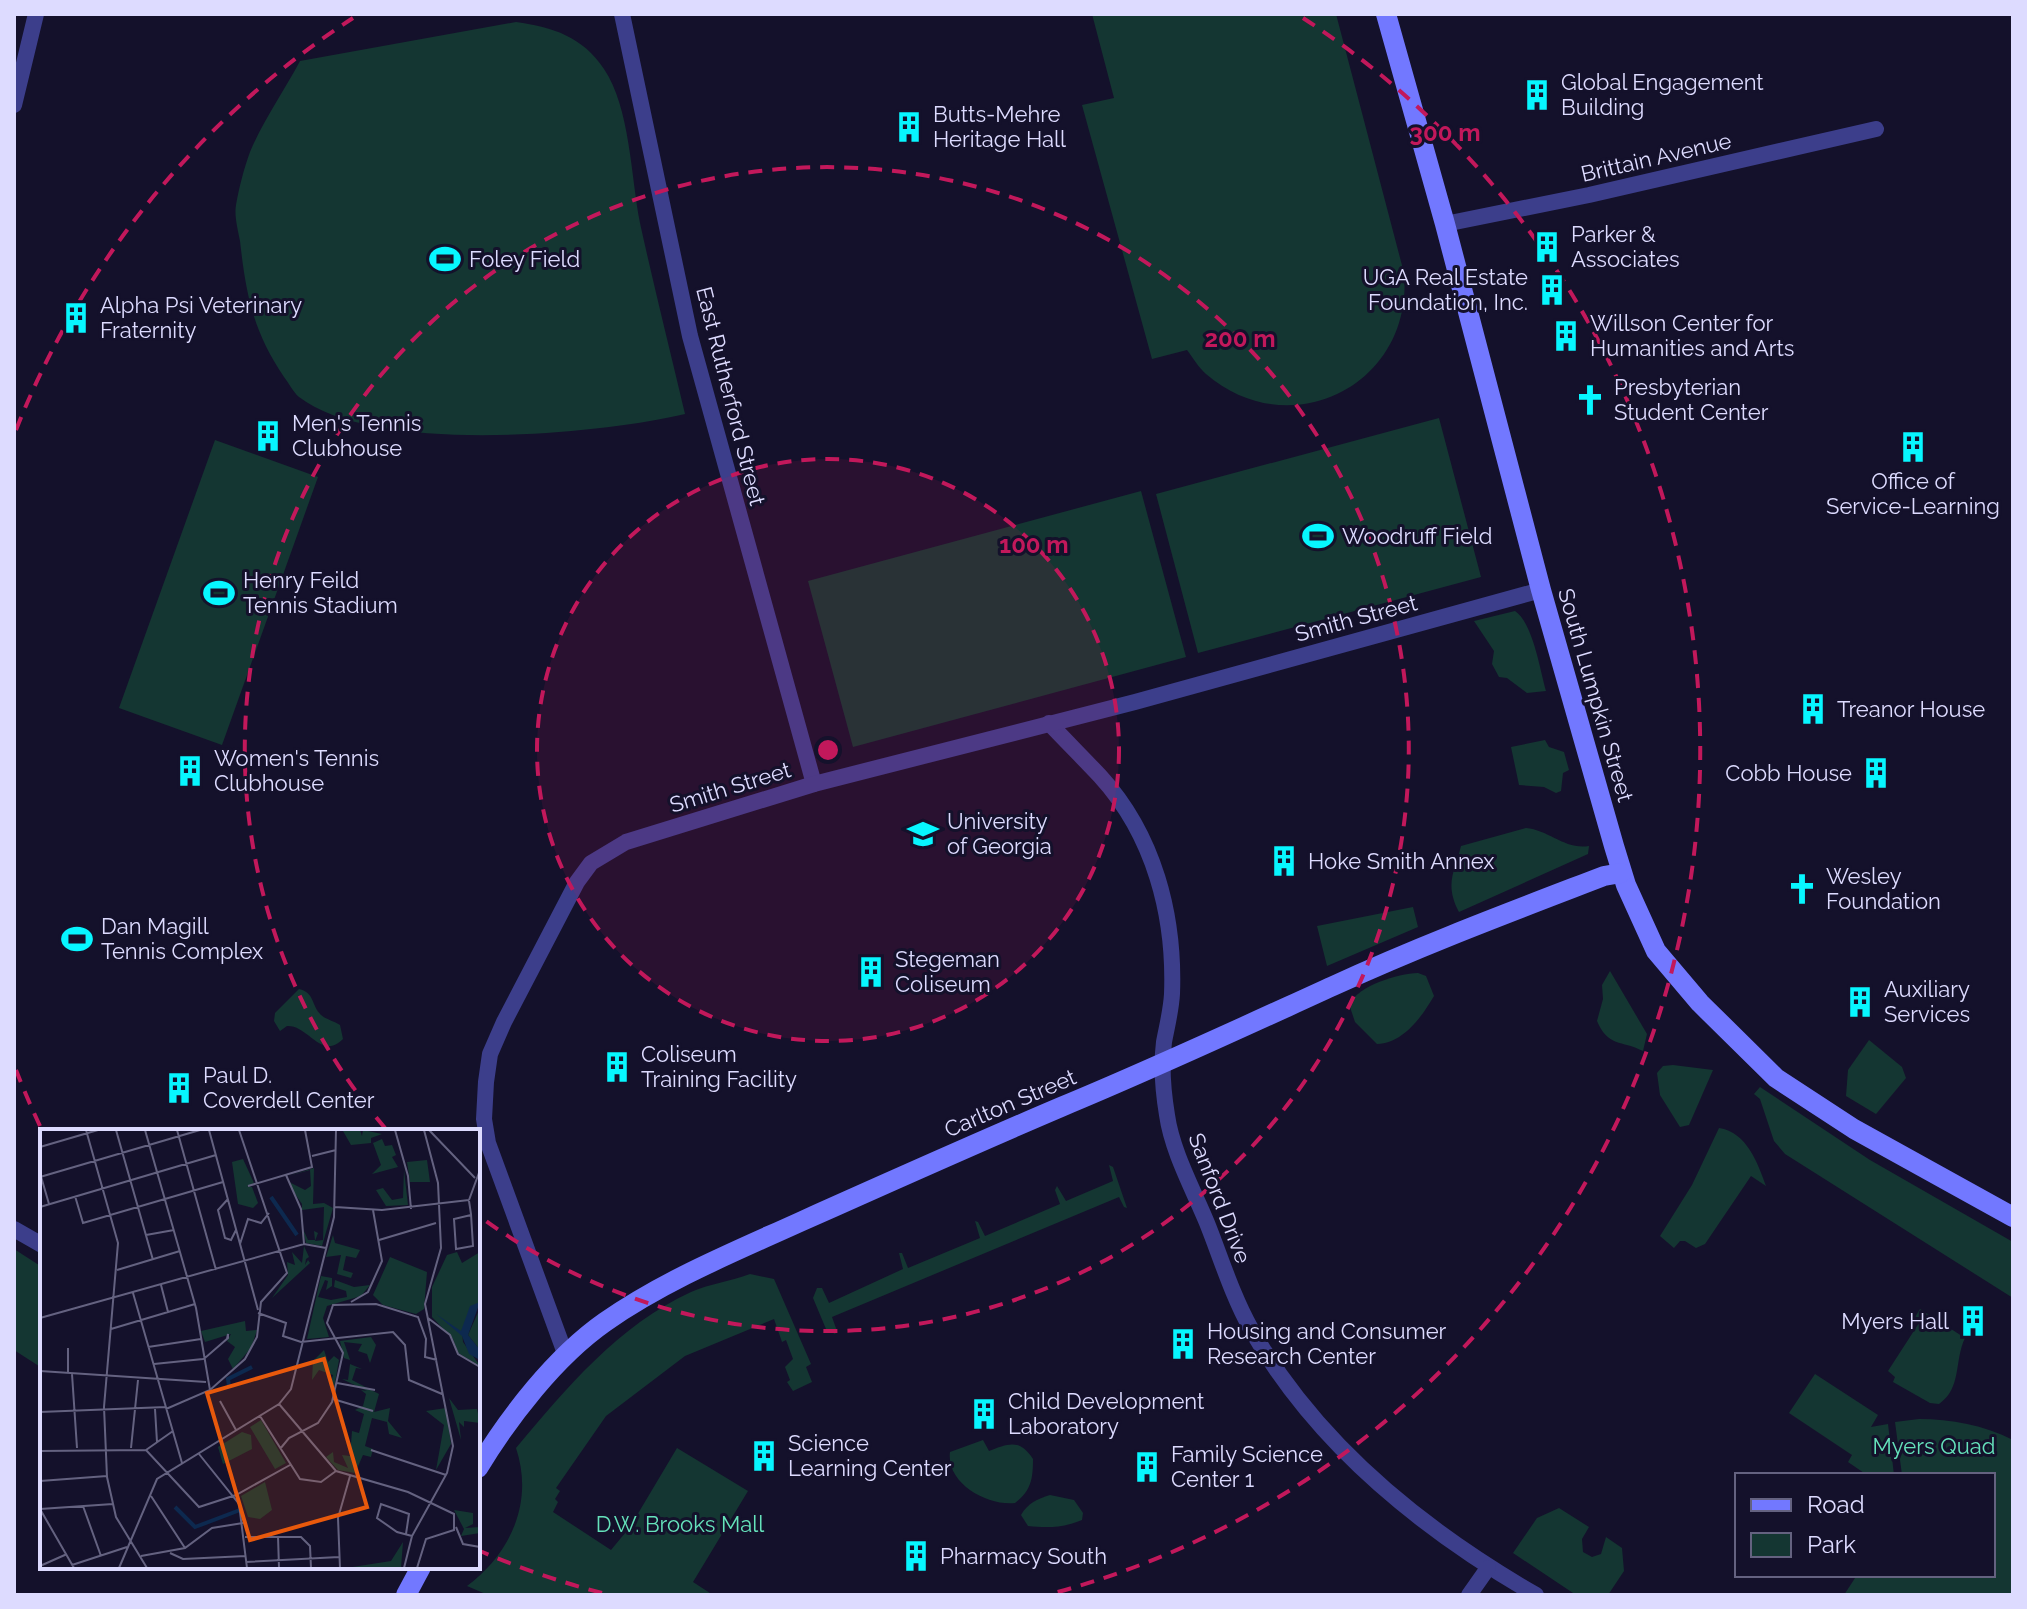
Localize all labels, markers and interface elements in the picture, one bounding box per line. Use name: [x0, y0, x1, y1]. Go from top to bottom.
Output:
place label: Global Engagement Building: [1561, 69, 1764, 120]
building icon: Global Engagement Building: [1520, 78, 1554, 112]
place label: Butts-Mehre Heritage Hall: [933, 101, 1066, 152]
building icon: Butts-Mehre Heritage Hall: [892, 110, 926, 144]
text: 300 m: [1410, 118, 1480, 147]
street label: Brittain Avenue: [1578, 127, 1734, 187]
place label: Parker & Associates: [1571, 221, 1680, 272]
building icon: Parker & Associates: [1530, 230, 1564, 264]
sports icon: Foley Field: [428, 242, 462, 276]
place label: Foley Field: [469, 246, 580, 272]
place label: UGA Real Estate Foundation, Inc.: [1363, 264, 1528, 315]
building icon: UGA Real Estate Foundation, Inc.: [1535, 273, 1569, 307]
street label: East Rutherford Street: [691, 284, 771, 509]
place label: Alpha Psi Veterinary Fraternity: [100, 292, 302, 343]
building icon: Alpha Psi Veterinary Fraternity: [59, 301, 93, 335]
place label: Willson Center for Humanities and Arts: [1590, 310, 1794, 361]
building icon: Willson Center for Humanities and Arts: [1549, 319, 1583, 353]
text: 200 m: [1204, 324, 1276, 353]
place label: Presbyterian Student Center: [1614, 374, 1769, 425]
church icon: Presbyterian Student Center: [1573, 383, 1607, 417]
place label: Men's Tennis Clubhouse: [292, 410, 421, 461]
building icon: Men's Tennis Clubhouse: [251, 419, 285, 453]
building icon: Office of Service-Learning: [1896, 430, 1930, 464]
place label: Office of Service-Learning: [1826, 468, 2000, 519]
sports icon: Woodruff Field: [1301, 519, 1335, 553]
place label: Woodruff Field: [1342, 523, 1492, 549]
text: 100 m: [999, 530, 1069, 559]
place label: Henry Feild Tennis Stadium: [243, 567, 398, 618]
sports icon: Henry Feild Tennis Stadium: [202, 576, 236, 610]
street label: South Lumpkin Street: [1553, 585, 1639, 805]
street label: Smith Street: [1292, 589, 1420, 647]
building icon: Treanor House: [1796, 692, 1830, 726]
place label: Treanor House: [1837, 696, 1985, 722]
centre of rings: [814, 736, 842, 764]
place label: Women's Tennis Clubhouse: [214, 745, 379, 796]
building icon: Women's Tennis Clubhouse: [173, 754, 207, 788]
street label: Smith Street: [666, 756, 794, 818]
building icon: Cobb House: [1859, 756, 1893, 790]
place label: Cobb House: [1725, 760, 1852, 786]
place label: University of Georgia: [947, 808, 1052, 859]
school or university icon: University of Georgia: [906, 817, 940, 851]
building icon: Hoke Smith Annex: [1267, 844, 1301, 878]
place label: Hoke Smith Annex: [1308, 848, 1494, 874]
place label: Wesley Foundation: [1826, 863, 1941, 914]
church icon: Wesley Foundation: [1785, 872, 1819, 906]
place label: Dan Magill Tennis Complex: [101, 913, 263, 964]
sports icon: Dan Magill Tennis Complex: [60, 922, 94, 956]
place label: Stegeman Coliseum: [895, 946, 1000, 997]
building icon: Stegeman Coliseum: [854, 955, 888, 989]
place label: Auxiliary Services: [1884, 976, 1970, 1027]
building icon: Auxiliary Services: [1843, 985, 1877, 1019]
place label: Coliseum Training Facility: [641, 1041, 797, 1092]
building icon: Coliseum Training Facility: [600, 1050, 634, 1084]
place label: Paul D. Coverdell Center: [203, 1062, 375, 1113]
street label: Carlton Street: [940, 1063, 1080, 1142]
building icon: Paul D. Coverdell Center: [162, 1071, 196, 1105]
inset map: [40, 1129, 480, 1569]
street label: Sanford Drive: [1183, 1129, 1257, 1267]
building icon: Myers Hall: [1956, 1304, 1990, 1338]
place label: Myers Hall: [1841, 1308, 1949, 1334]
place label: Housing and Consumer Research Center: [1207, 1318, 1447, 1369]
building icon: Housing and Consumer Research Center: [1166, 1327, 1200, 1361]
place label: Child Development Laboratory: [1008, 1388, 1205, 1439]
building icon: Child Development Laboratory: [967, 1397, 1001, 1431]
place label: Science Learning Center: [788, 1430, 952, 1481]
park label: Myers Quad: [1873, 1433, 1995, 1459]
building icon: Science Learning Center: [747, 1439, 781, 1473]
place label: Family Science Center 1: [1171, 1441, 1323, 1492]
building icon: Family Science Center 1: [1130, 1450, 1164, 1484]
legend: [1735, 1473, 1995, 1577]
text: Road: [1807, 1490, 1865, 1519]
park label: D.W. Brooks Mall: [596, 1511, 764, 1537]
text: Park: [1807, 1530, 1856, 1559]
building icon: Pharmacy South: [899, 1539, 933, 1573]
place label: Pharmacy South: [940, 1543, 1107, 1569]

